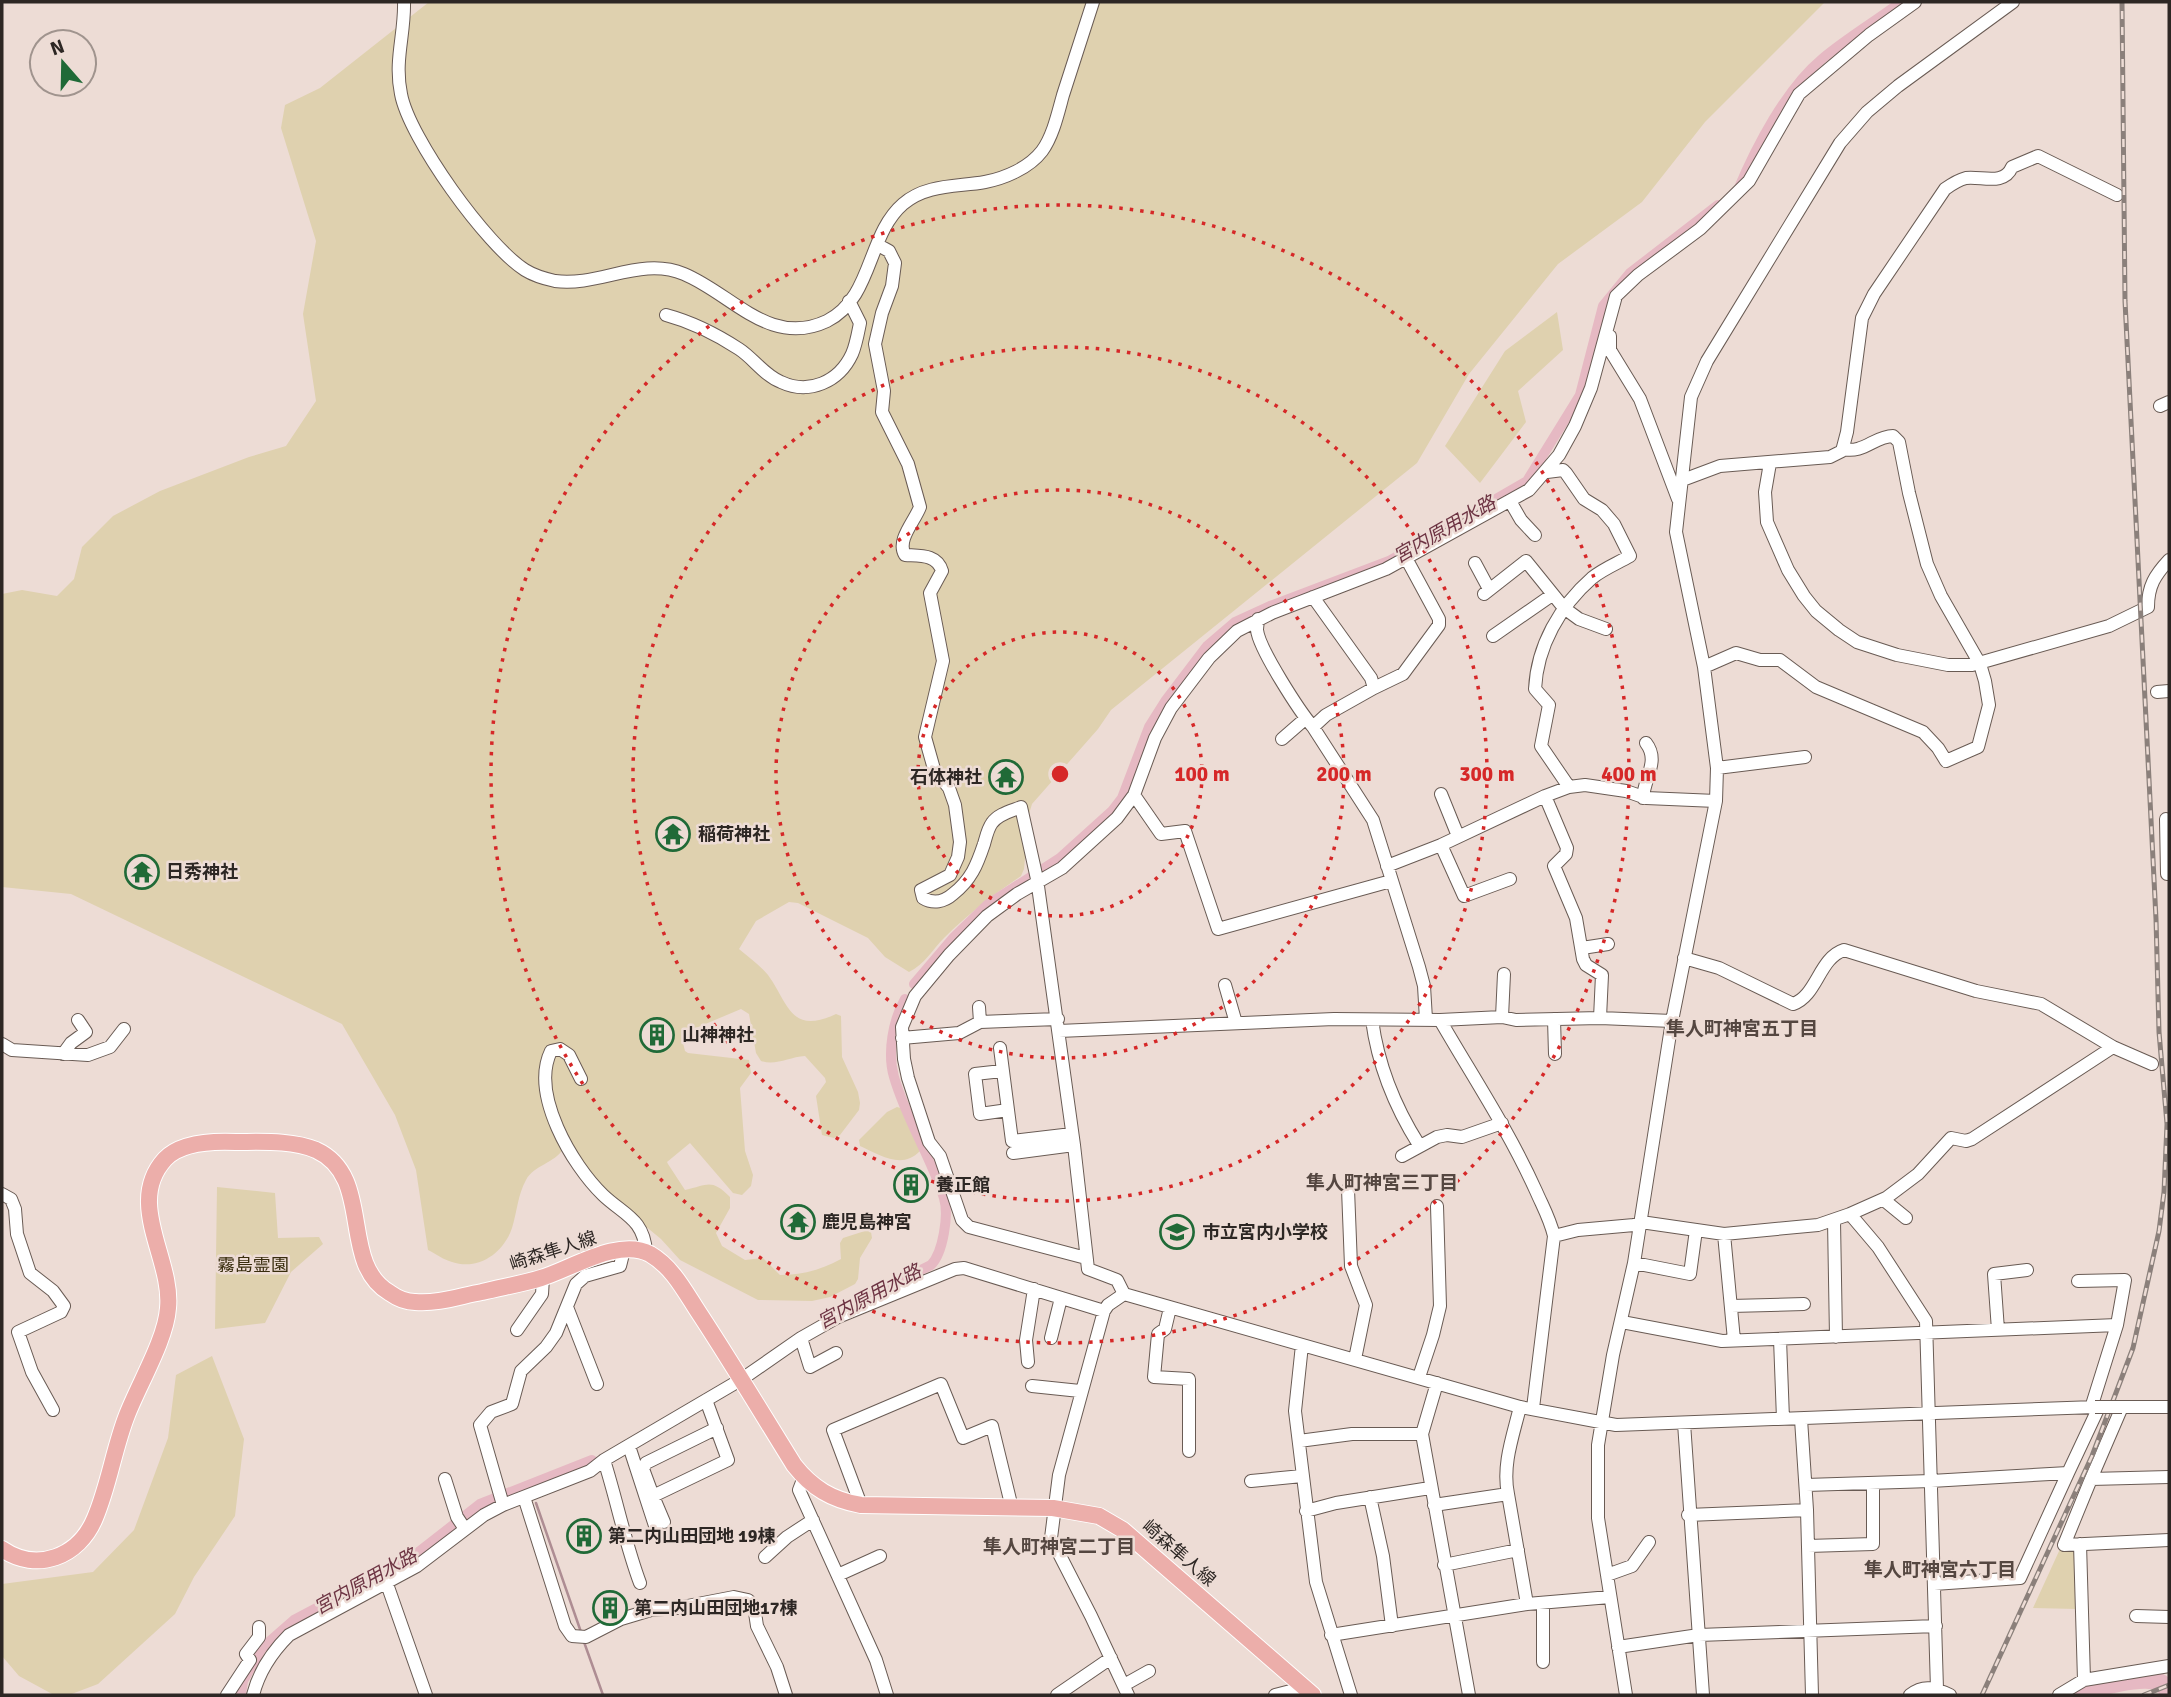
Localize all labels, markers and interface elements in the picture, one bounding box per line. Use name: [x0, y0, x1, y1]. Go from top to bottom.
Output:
north arrow: [28, 28, 98, 98]
text: N: [47, 34, 68, 62]
water label: 宮内原用水路: [1389, 490, 1502, 569]
temple icon: 石体神社: [987, 758, 1025, 796]
text: 100 m: [1174, 761, 1230, 787]
text: 200 m: [1316, 761, 1372, 787]
text: 300 m: [1459, 761, 1515, 787]
text: 400 m: [1601, 761, 1657, 787]
centre of rings: [1048, 762, 1072, 786]
place label: 石体神社: [910, 766, 982, 788]
temple icon: 稲荷神社: [654, 815, 692, 853]
place label: 稲荷神社: [698, 823, 770, 845]
temple icon: 日秀神社: [123, 853, 161, 891]
place label: 日秀神社: [166, 861, 238, 883]
building icon: 山神神社: [638, 1016, 676, 1054]
district label: 隼人町神宮五丁目: [1666, 1017, 1818, 1041]
place label: 山神神社: [682, 1024, 754, 1046]
building icon: 養正館: [892, 1166, 930, 1204]
district label: 隼人町神宮三丁目: [1306, 1171, 1458, 1195]
place label: 養正館: [936, 1174, 990, 1196]
temple icon: 鹿児島神宮: [779, 1203, 817, 1241]
place label: 鹿児島神宮: [822, 1211, 912, 1233]
school or university icon: 市立宮内小学校: [1158, 1213, 1196, 1251]
place label: 市立宮内小学校: [1202, 1221, 1328, 1243]
street label: 崎森隼人線: [507, 1227, 599, 1275]
park label: 霧島霊園: [217, 1254, 289, 1276]
water label: 宮内原用水路: [814, 1259, 927, 1334]
street label: 崎森隼人線: [1138, 1515, 1220, 1591]
building icon: 第二内山田団地 19棟: [565, 1517, 603, 1555]
place label: 第二内山田団地 19棟: [608, 1525, 775, 1547]
district label: 隼人町神宮二丁目: [983, 1535, 1135, 1559]
water label: 宮内原用水路: [310, 1543, 423, 1620]
district label: 隼人町神宮六丁目: [1864, 1558, 2016, 1582]
building icon: 第二内山田団地17棟: [591, 1589, 629, 1627]
place label: 第二内山田団地17棟: [634, 1597, 797, 1619]

